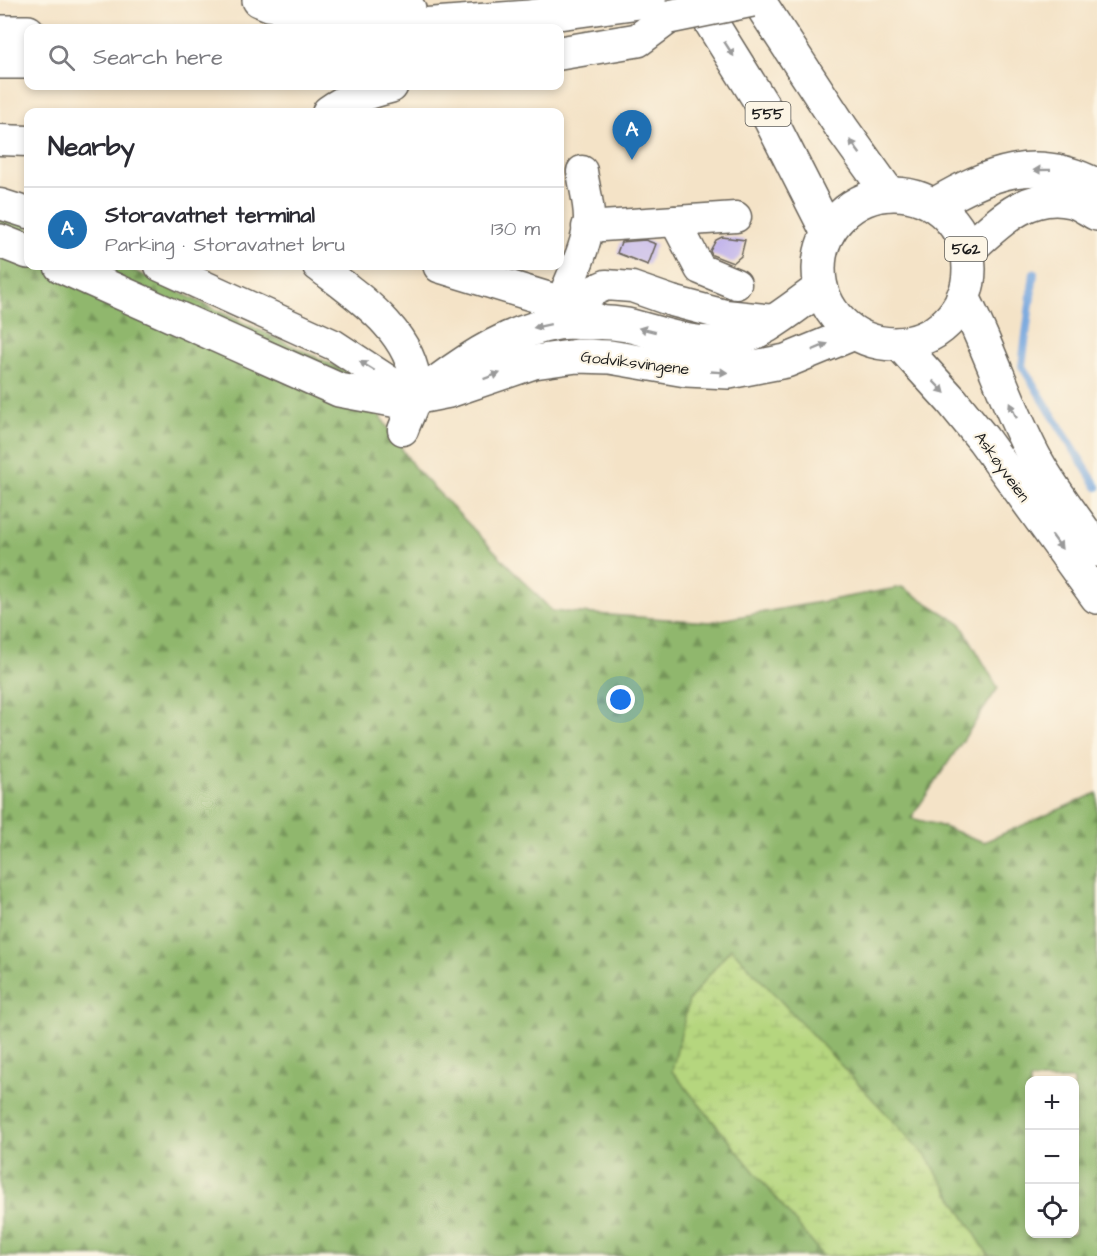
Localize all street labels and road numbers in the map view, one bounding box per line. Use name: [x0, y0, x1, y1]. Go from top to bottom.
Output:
road number: 555: [746, 102, 790, 126]
road number: 562: [945, 237, 987, 261]
street label: Godviksvingene: [579, 345, 691, 382]
street label: Askøyveien: [968, 427, 1035, 507]

